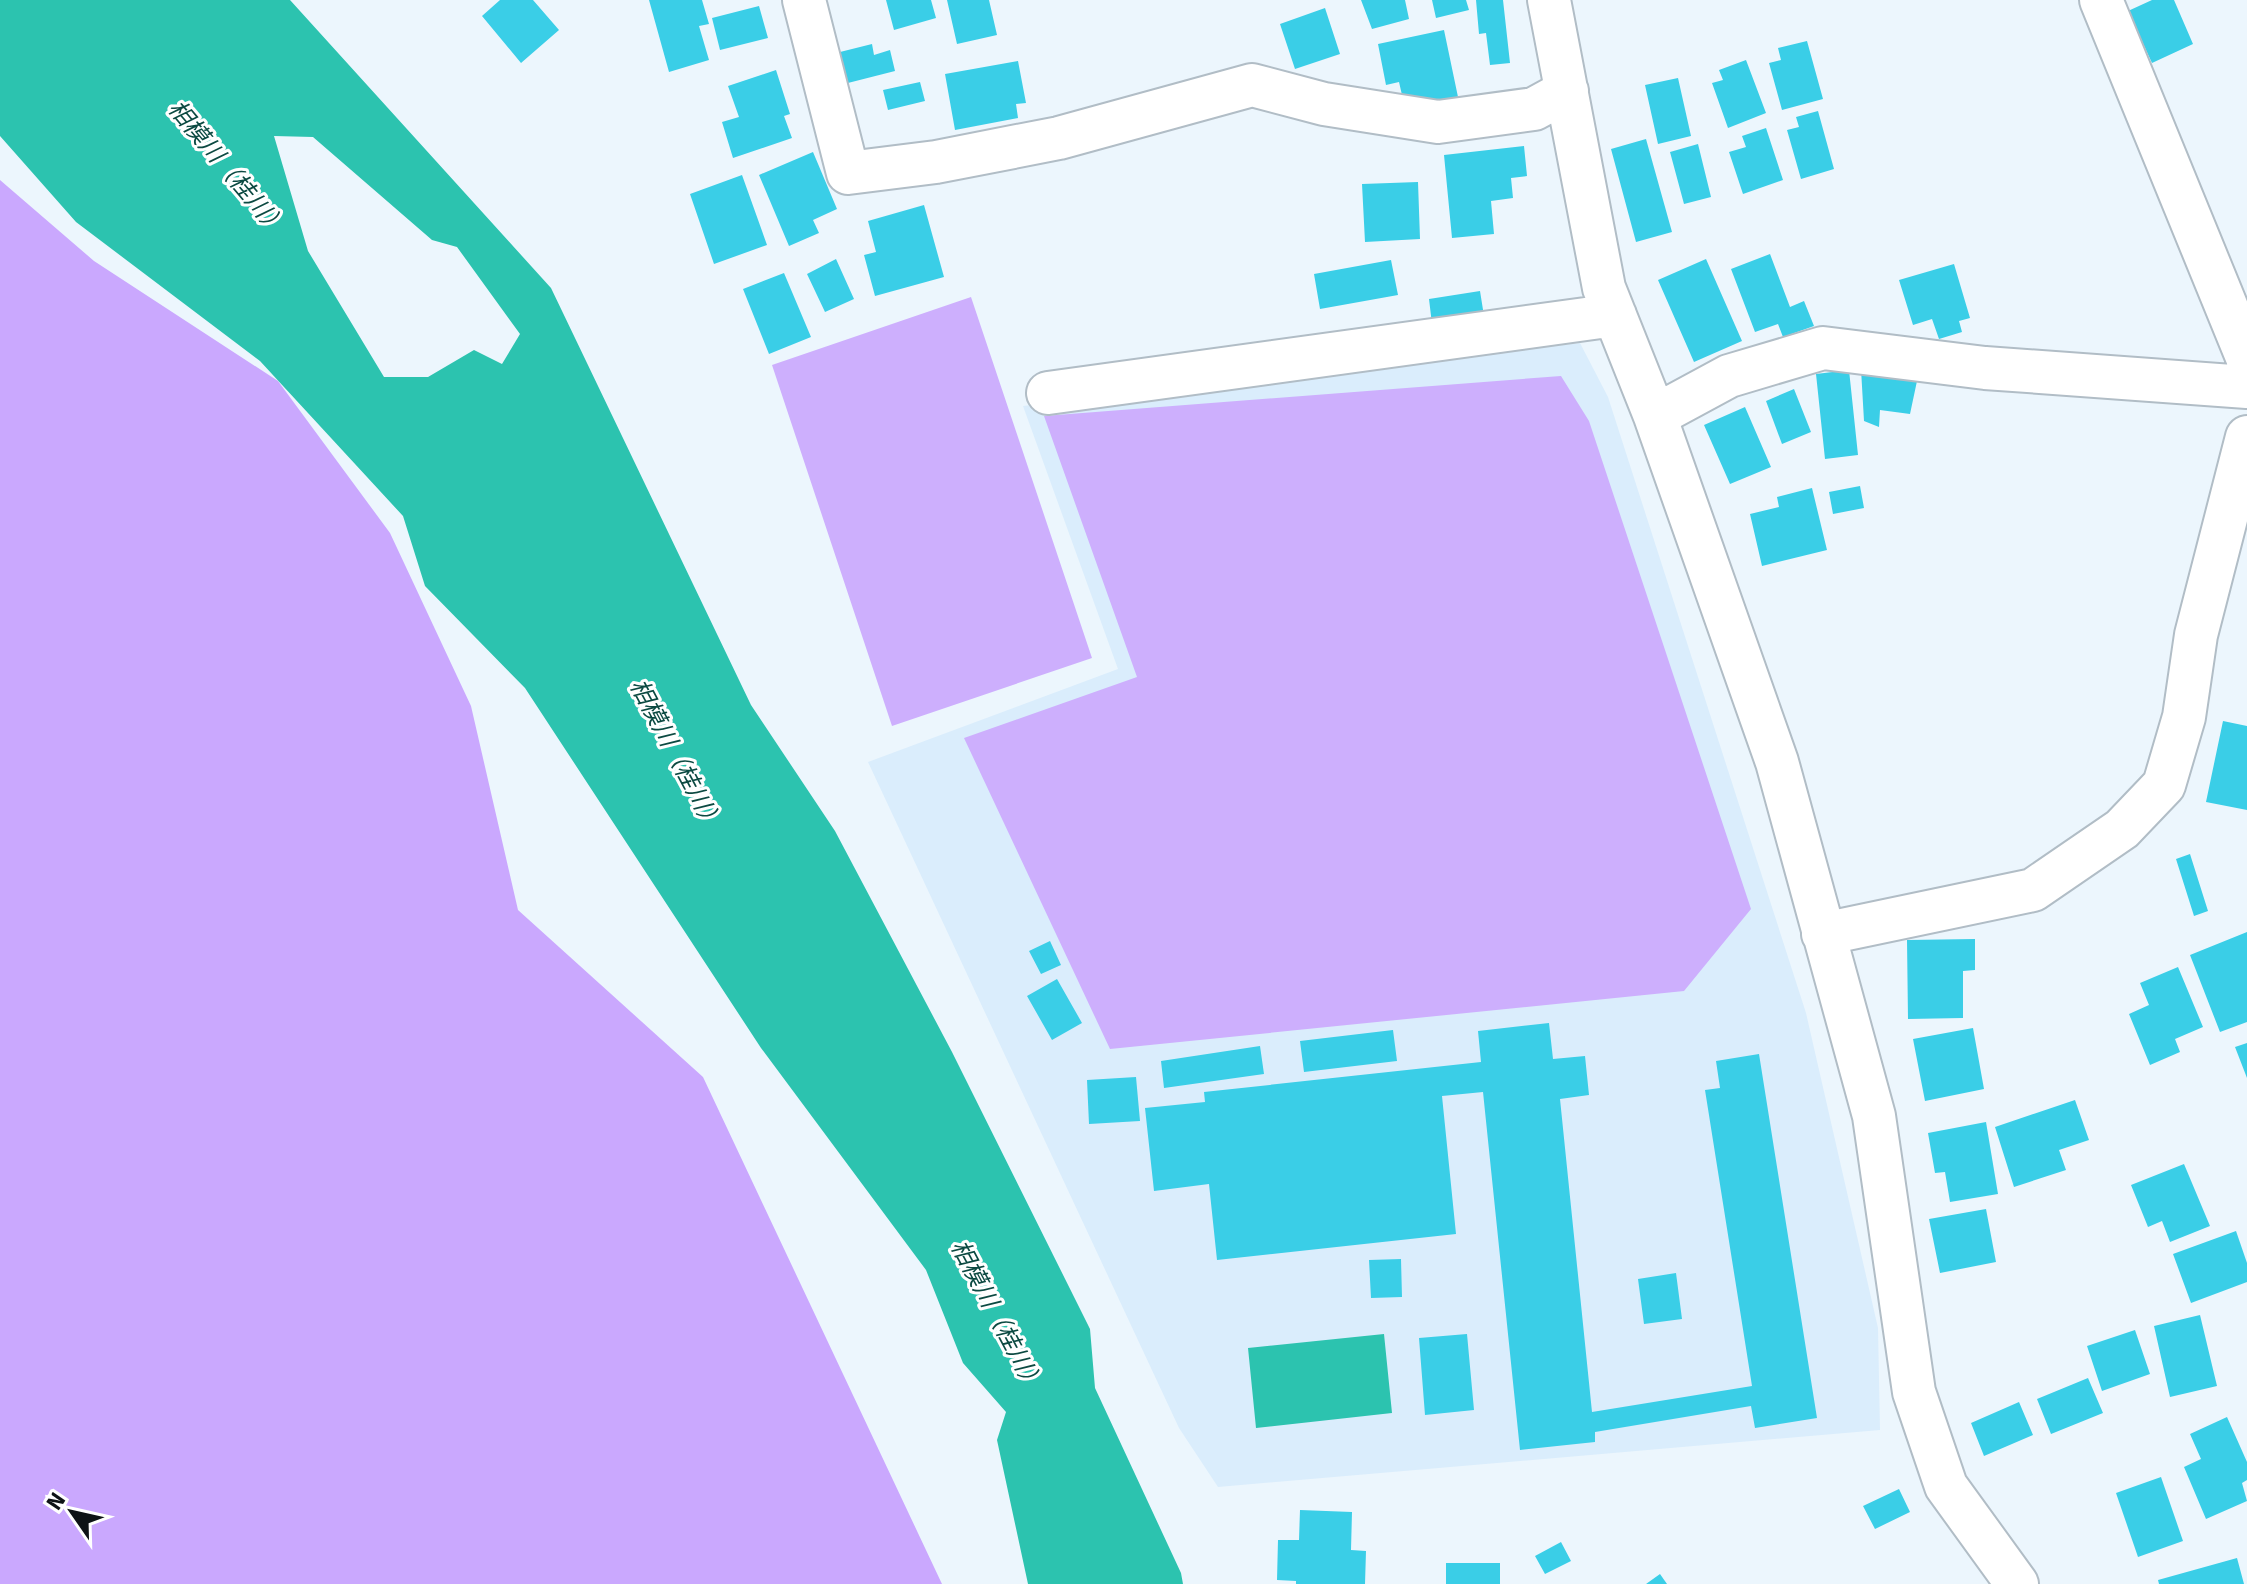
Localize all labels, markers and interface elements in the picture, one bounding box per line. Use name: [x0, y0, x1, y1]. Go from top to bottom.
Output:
water label: 相模川（桂川）: [162, 94, 292, 242]
water label: 相模川（桂川）: [623, 674, 729, 836]
water label: 相模川（桂川）: [944, 1235, 1050, 1397]
north arrow: [32, 1472, 112, 1552]
text: N: [40, 1487, 71, 1515]

